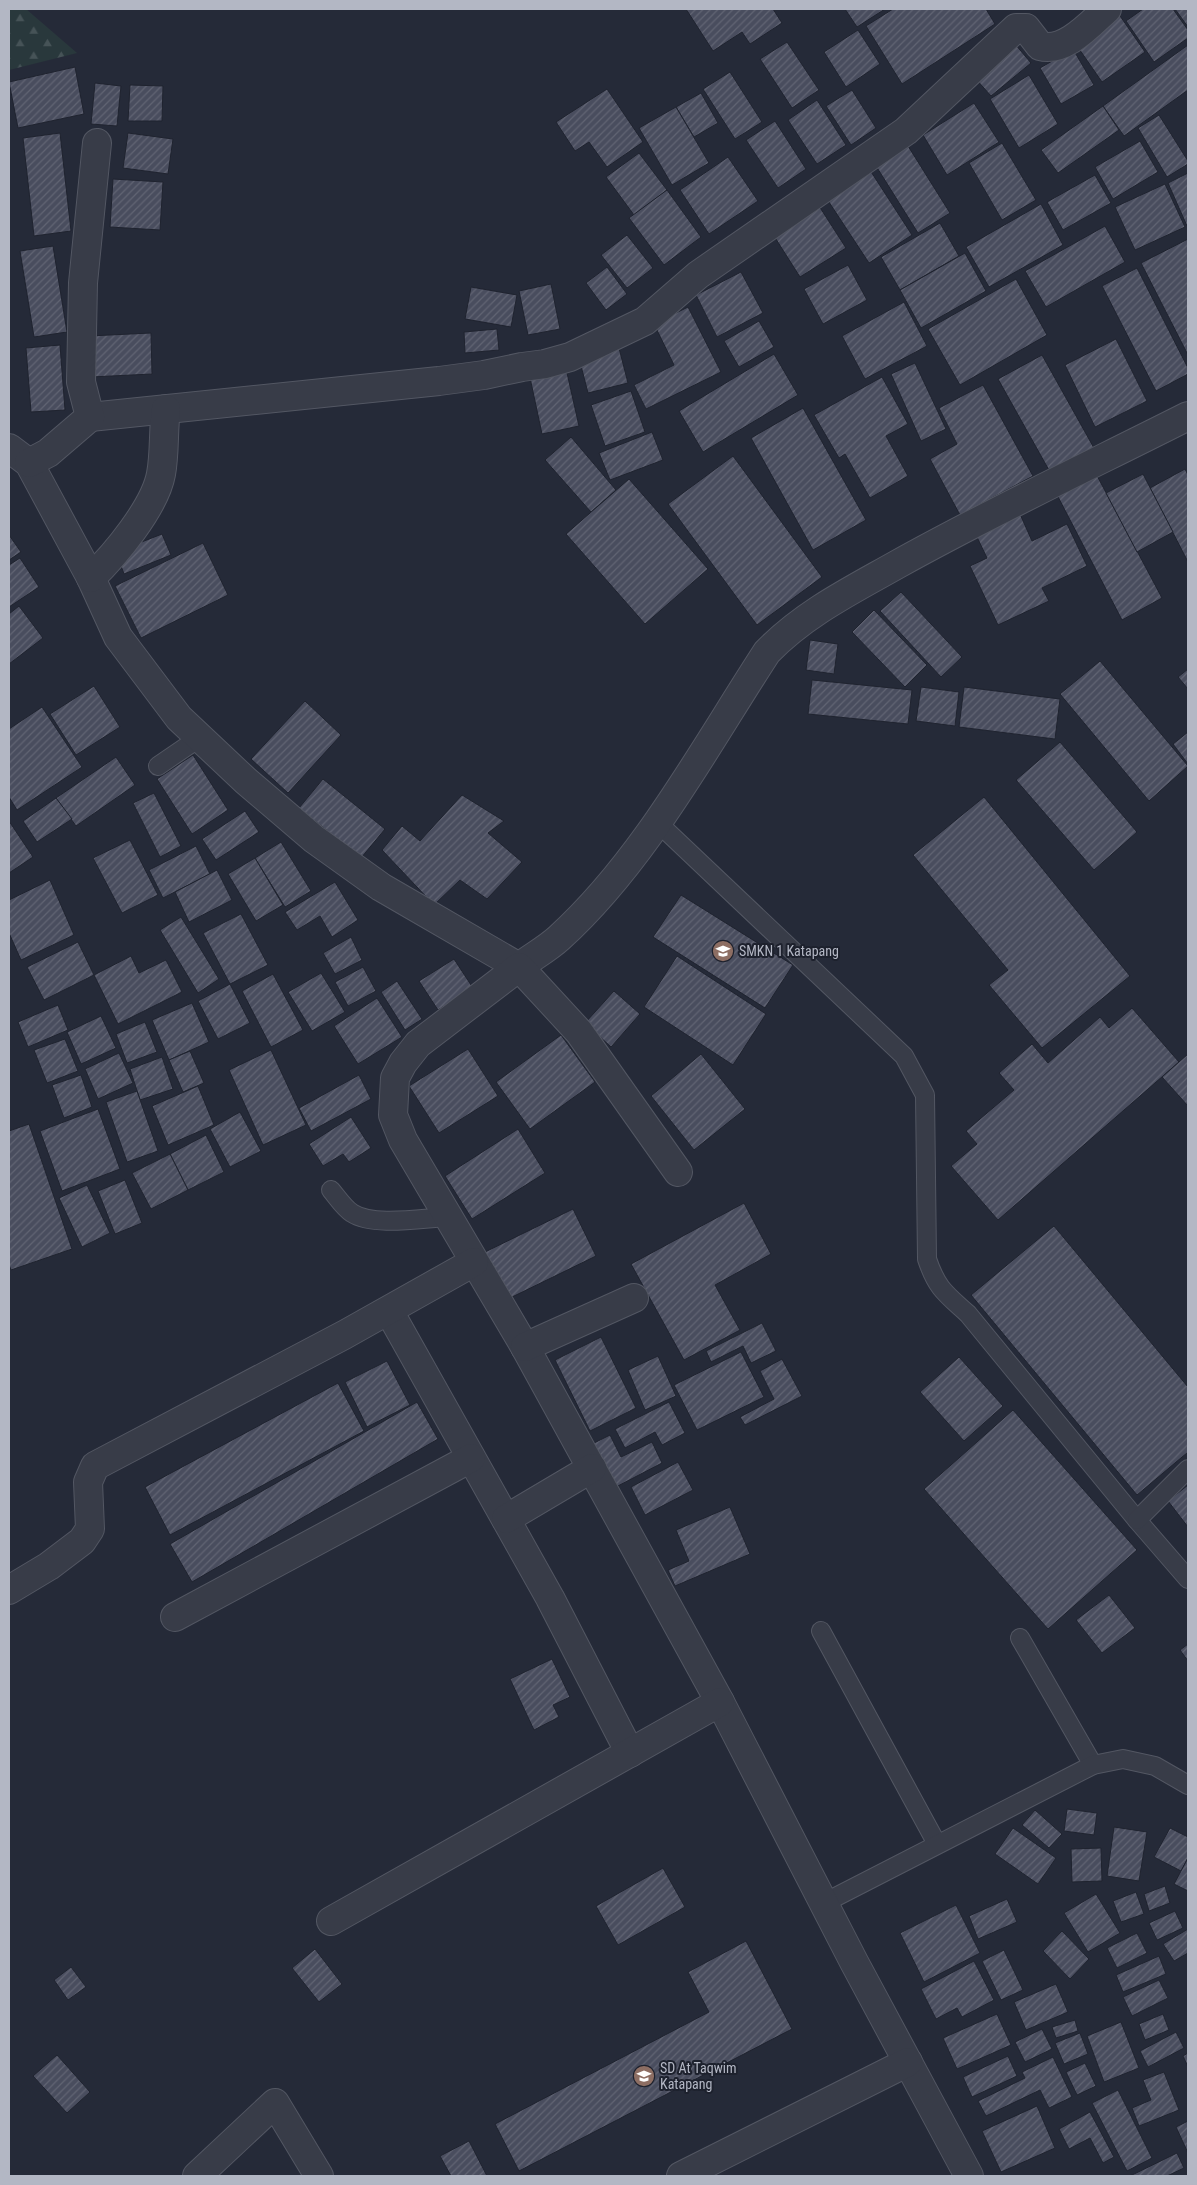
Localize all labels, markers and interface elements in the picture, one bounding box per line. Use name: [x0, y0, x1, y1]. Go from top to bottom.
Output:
school or university icon: SMKN 1 Katapang: [711, 939, 735, 963]
place label: SMKN 1 Katapang: [739, 943, 839, 959]
place label: SD At Taqwim Katapang: [660, 2060, 737, 2092]
school or university icon: SD At Taqwim Katapang: [632, 2064, 656, 2088]

